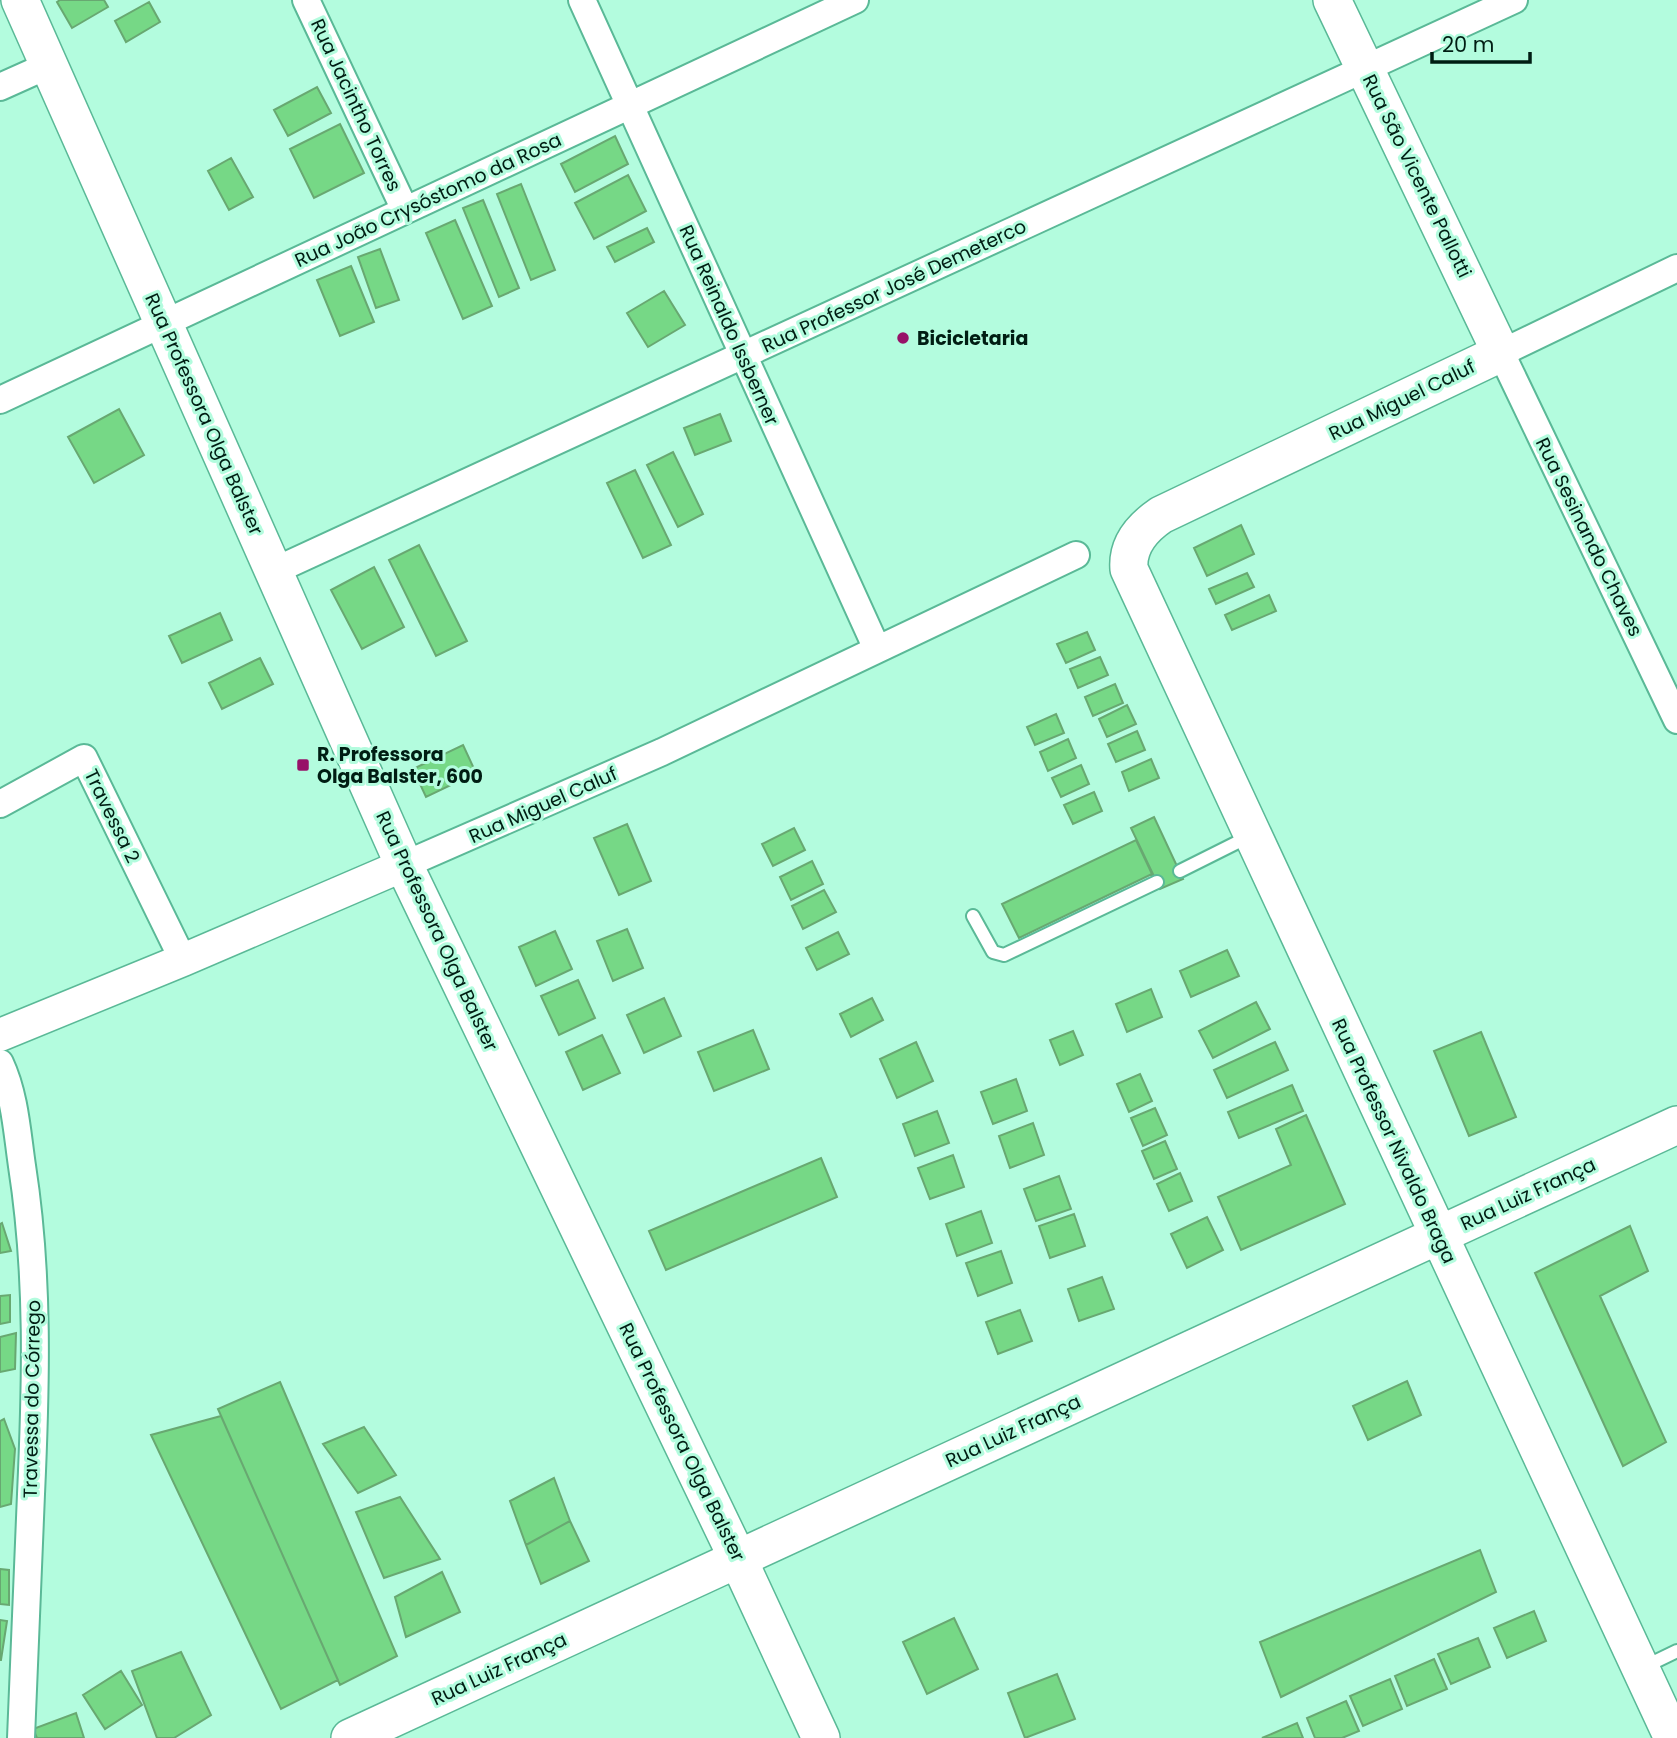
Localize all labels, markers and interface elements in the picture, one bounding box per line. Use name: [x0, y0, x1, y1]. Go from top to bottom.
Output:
street label: Rua Jacintho Torres: [304, 14, 408, 196]
scale bar: [1432, 21, 1530, 65]
text: 20 m: [1442, 30, 1495, 59]
street label: Rua São Vicente Pallotti: [1356, 70, 1478, 282]
street label: Rua João Crysóstomo da Rosa: [290, 126, 566, 274]
street label: Rua Professor José Demeterco: [757, 213, 1031, 359]
street label: Rua Reinaldo Issberner: [673, 221, 785, 429]
street label: Rua Professora Olga Balster: [138, 289, 270, 539]
place label: Bicicletaria: [917, 325, 1028, 352]
marker: Bicicletaria: [895, 330, 911, 346]
street label: Rua Miguel Caluf: [1324, 353, 1480, 447]
street label: Rua Sesinando Chaves: [1529, 433, 1649, 641]
place label: R. Professora Olga Balster, 600: [317, 741, 483, 790]
marker: R. Professora Olga Balster, 600: [295, 757, 311, 773]
street label: Rua Miguel Caluf: [465, 760, 621, 850]
street label: Travessa 2: [78, 765, 146, 868]
street label: Rua Professora Olga Balster: [369, 806, 505, 1056]
street label: Rua Professor Nivaldo Braga: [1325, 1014, 1463, 1268]
street label: Rua Luiz França: [1456, 1151, 1600, 1237]
street label: Travessa do Córrego: [17, 1300, 47, 1498]
street label: Rua Professora Olga Balster: [612, 1318, 752, 1566]
street label: Rua Luiz França: [941, 1388, 1085, 1474]
street label: Rua Luiz França: [427, 1626, 571, 1712]

